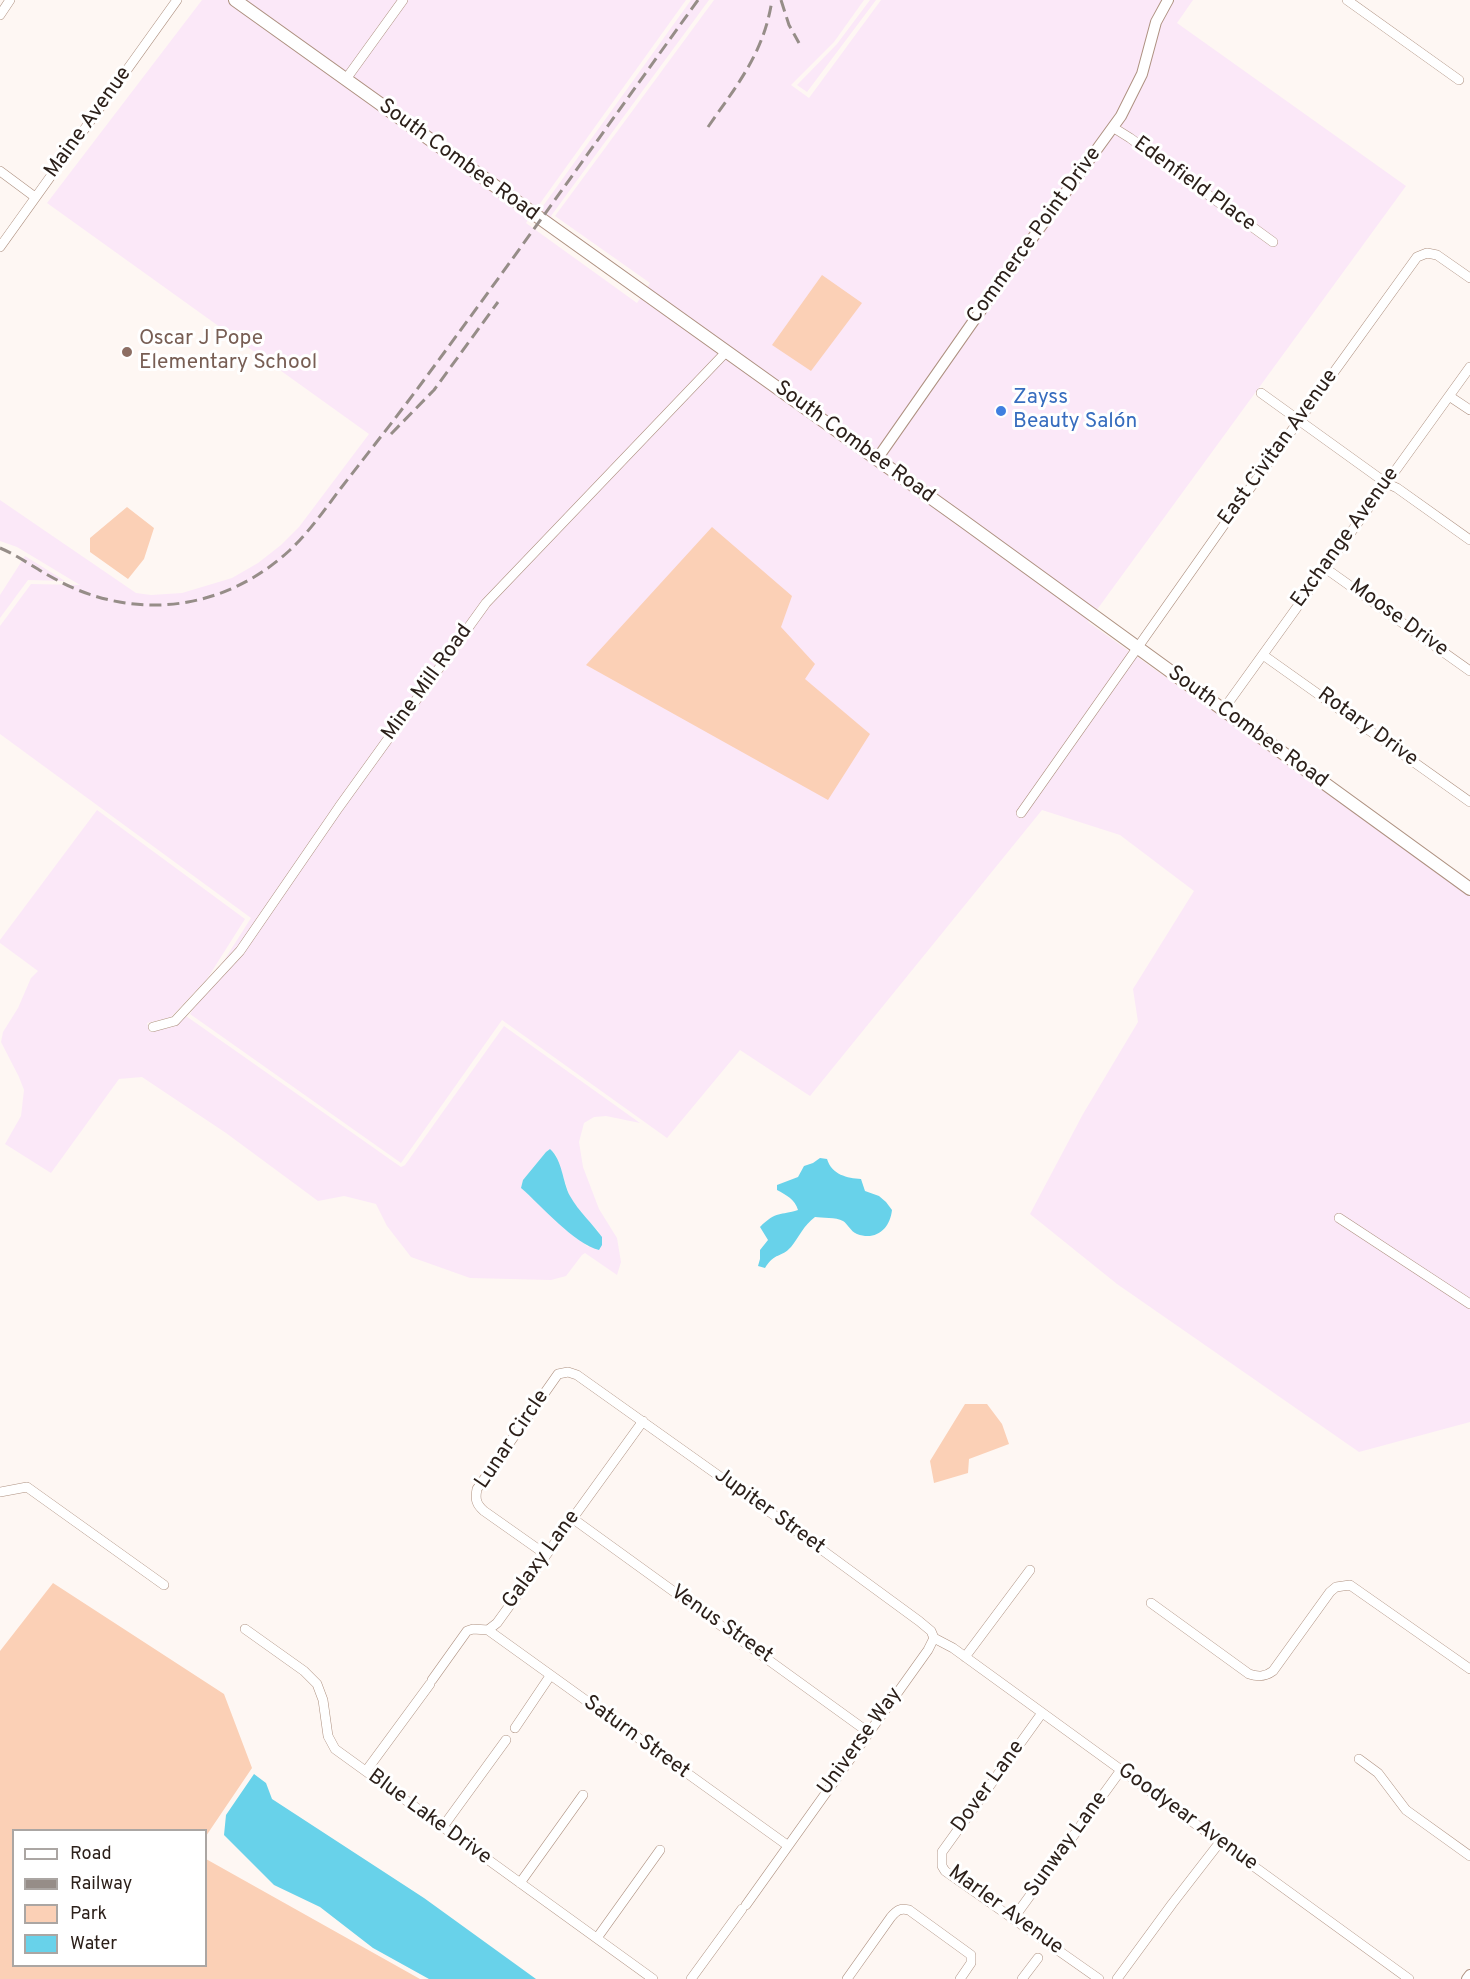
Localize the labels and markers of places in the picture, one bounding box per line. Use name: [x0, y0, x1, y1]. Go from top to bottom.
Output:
place label: Oscar J Pope Elementary School: [139, 327, 317, 377]
marker: Oscar J Pope Elementary School: [120, 345, 134, 359]
place label: Zayss Beauty Salón: [1013, 386, 1137, 436]
marker: Zayss Beauty Salón: [994, 404, 1008, 418]

